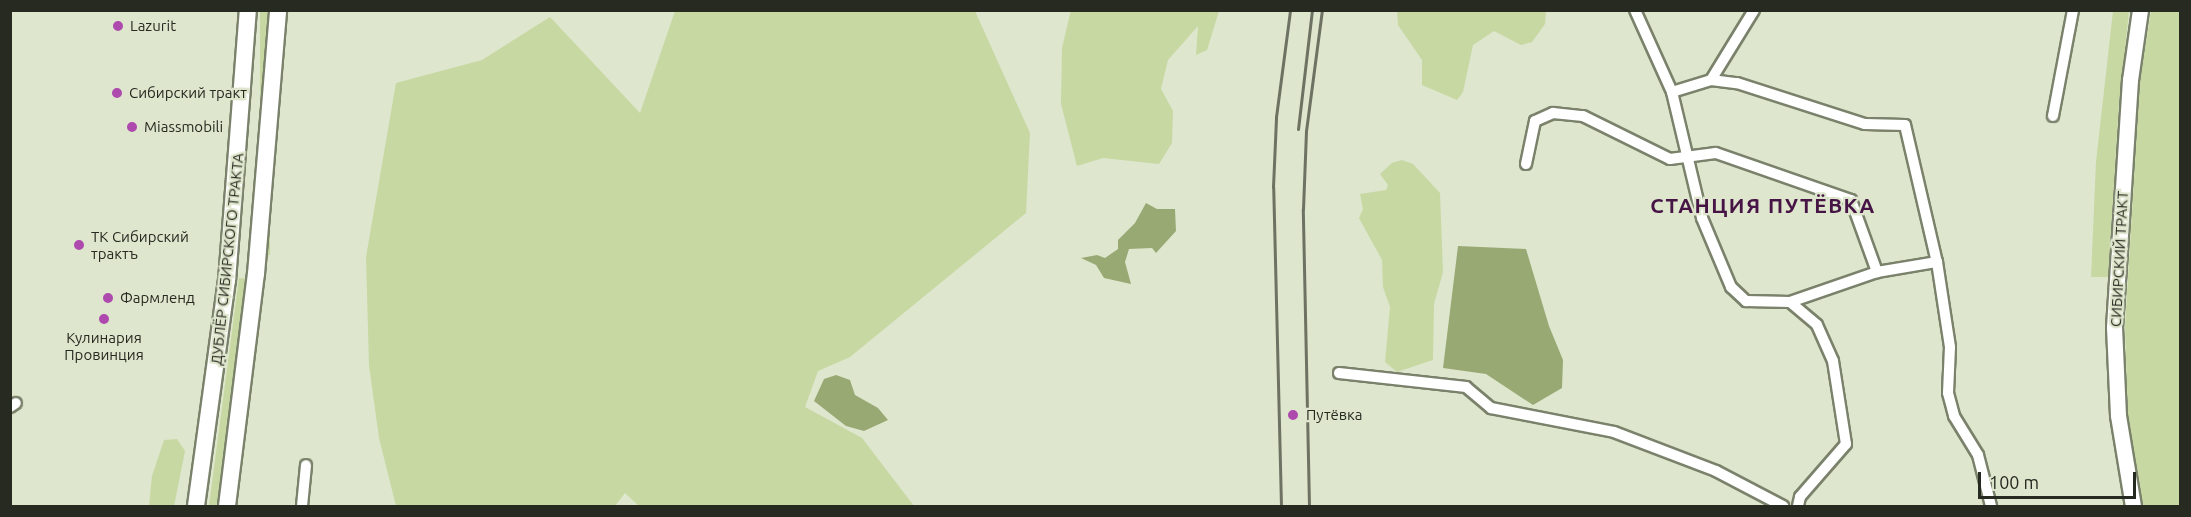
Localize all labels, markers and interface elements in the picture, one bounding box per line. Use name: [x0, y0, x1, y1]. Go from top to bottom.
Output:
place label: Lazurit: [130, 17, 176, 35]
marker: Lazurit: [111, 19, 125, 33]
place label: Сибирский тракт: [129, 84, 247, 102]
marker: Сибирский тракт: [110, 86, 124, 100]
place label: Miassmobili: [144, 118, 223, 136]
marker: Miassmobili: [125, 120, 139, 134]
street label: ДУБЛЁР СИБИРСКОГО ТРАКТА: [207, 152, 247, 366]
street label: СИБИРСКИЙ ТРАКТ: [2106, 191, 2132, 327]
district label: СТАНЦИЯ ПУТЁВКА: [1650, 192, 1876, 218]
place label: ТК Сибирский трактъ: [91, 227, 189, 262]
marker: ТК Сибирский трактъ: [72, 238, 86, 252]
place label: Фармленд: [120, 289, 195, 307]
marker: Фармленд: [101, 291, 115, 305]
marker: Кулинария Провинция: [97, 312, 111, 326]
place label: Кулинария Провинция: [64, 328, 144, 363]
marker: Путёвка: [1284, 406, 1302, 424]
place label: Путёвка: [1306, 406, 1363, 424]
scale bar: [1981, 460, 2138, 498]
text: 100 m: [1989, 472, 2039, 492]

